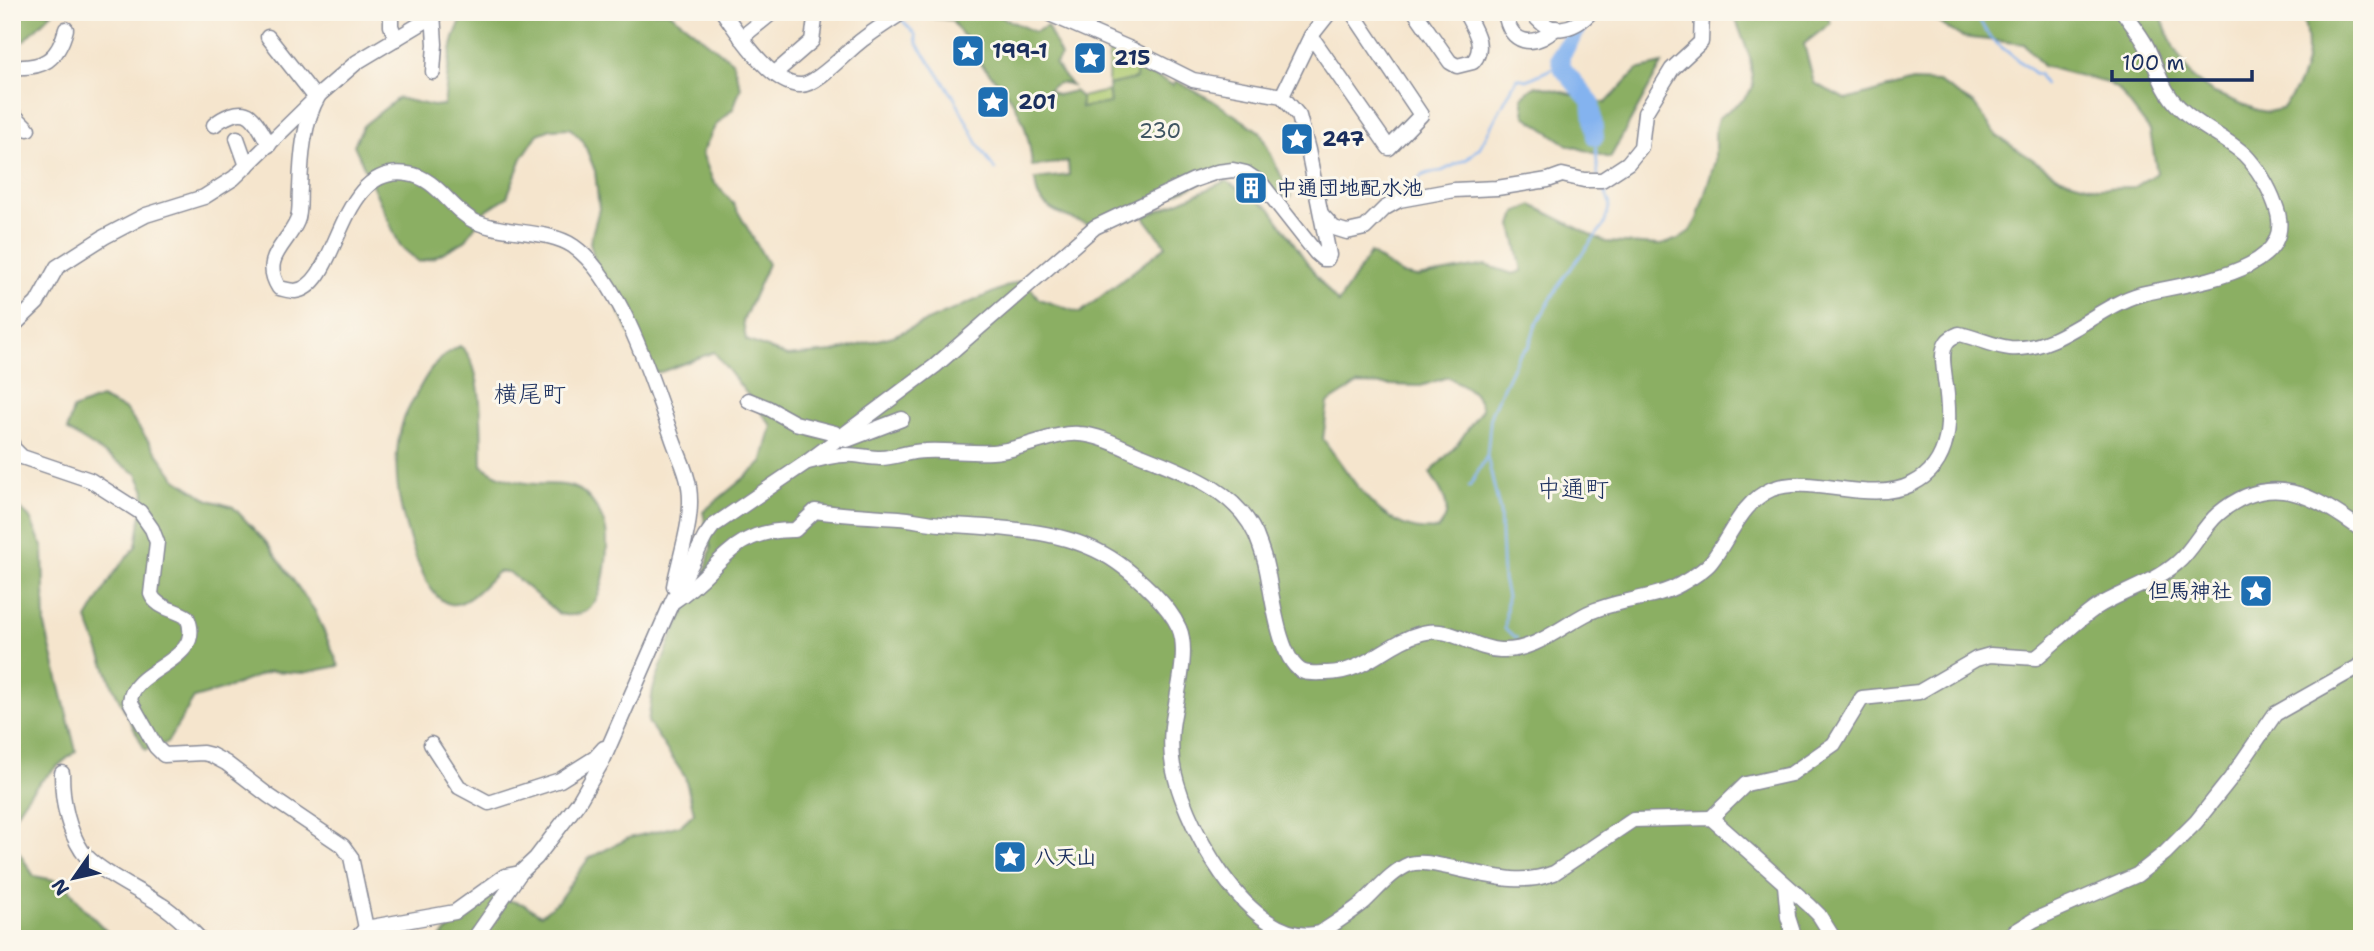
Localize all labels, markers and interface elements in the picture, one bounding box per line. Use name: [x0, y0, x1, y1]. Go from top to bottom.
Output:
place icon: 199-1: [949, 32, 987, 70]
place label: 199-1: [992, 37, 1048, 65]
scale bar: [2112, 38, 2252, 82]
place icon: 215: [1071, 39, 1109, 77]
place label: 215: [1114, 44, 1150, 72]
text: 100 m: [2122, 49, 2185, 77]
place icon: 201: [974, 83, 1012, 121]
place label: 201: [1018, 88, 1056, 116]
park label: 230: [1139, 117, 1181, 145]
place icon: 247: [1278, 120, 1316, 158]
place label: 247: [1322, 125, 1365, 153]
building icon: 中通団地配水池: [1232, 169, 1270, 207]
place label: 中通団地配水池: [1276, 174, 1423, 202]
district label: 横尾町: [494, 378, 566, 410]
district label: 中通町: [1537, 473, 1609, 505]
place icon: 但馬神社: [2237, 572, 2275, 610]
place label: 但馬神社: [2148, 577, 2232, 605]
place icon: 八天山: [991, 838, 1029, 876]
north arrow: [38, 842, 108, 912]
place label: 八天山: [1034, 843, 1097, 871]
text: N: [46, 874, 75, 900]

